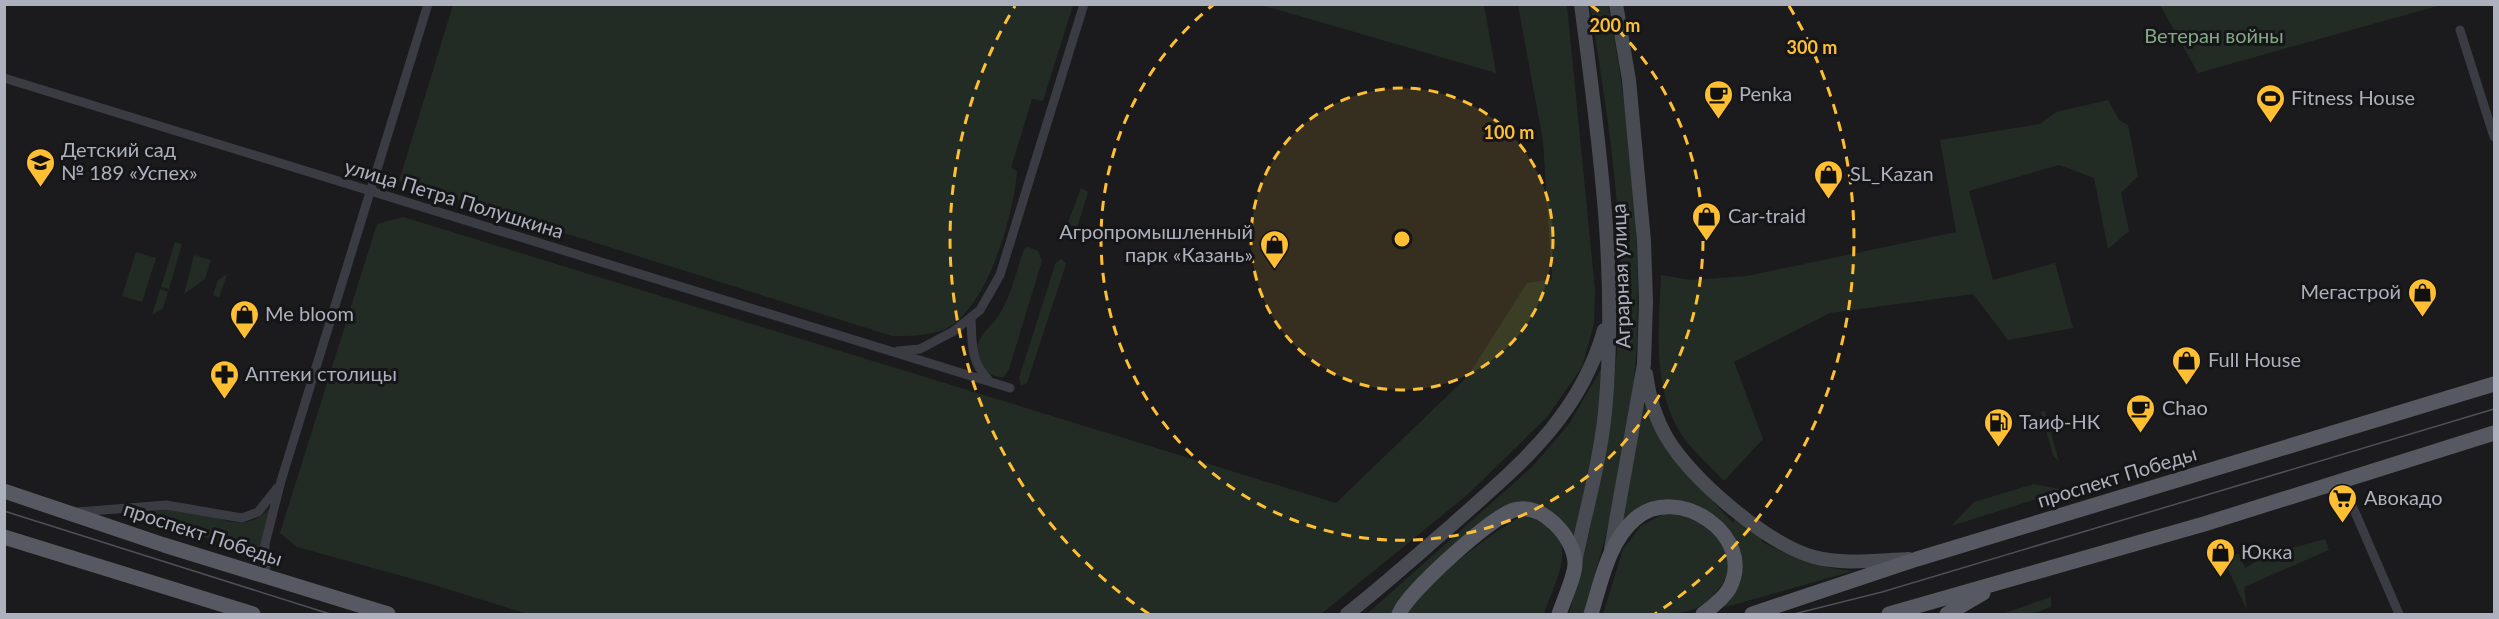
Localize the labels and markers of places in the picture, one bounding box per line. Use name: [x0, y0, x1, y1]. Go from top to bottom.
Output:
cafe icon: Penka: [1702, 78, 1734, 120]
place label: Penka: [1739, 81, 1792, 105]
sports icon: Fitness House: [2254, 82, 2286, 124]
place label: Fitness House: [2291, 85, 2415, 109]
place label: Детский сад № 189 «Успех»: [61, 137, 198, 184]
school or university icon: Детский сад № 189 «Успех»: [24, 146, 56, 188]
shop icon: SL_Kazan: [1813, 158, 1845, 200]
place label: SL_Kazan: [1850, 161, 1934, 185]
shop icon: Car-traid: [1691, 200, 1723, 242]
place label: Car-traid: [1728, 203, 1806, 227]
place label: Агропромышленный парк «Казань»: [1059, 219, 1253, 266]
shop icon: Агропромышленный парк «Казань»: [1258, 228, 1290, 270]
centre of rings: [1392, 229, 1412, 249]
shop icon: Мегастрой: [2406, 276, 2438, 318]
place label: Мегастрой: [2300, 279, 2401, 303]
shop icon: Me bloom: [228, 298, 260, 340]
place label: Me bloom: [265, 301, 354, 325]
shop icon: Full House: [2171, 344, 2203, 386]
place label: Full House: [2208, 347, 2301, 371]
pharmacy icon: Аптеки столицы: [208, 358, 240, 400]
place label: Аптеки столицы: [245, 361, 397, 385]
cafe icon: Chao: [2125, 392, 2157, 434]
place label: Chao: [2162, 395, 2208, 419]
fuel station icon: Таиф-НК: [1982, 406, 2014, 448]
place label: Таиф-НК: [2019, 409, 2101, 433]
supermarket icon: Авокадо: [2327, 482, 2359, 524]
place label: Авокадо: [2364, 485, 2443, 509]
shop icon: Юкка: [2204, 536, 2236, 578]
place label: Юкка: [2241, 539, 2292, 563]

